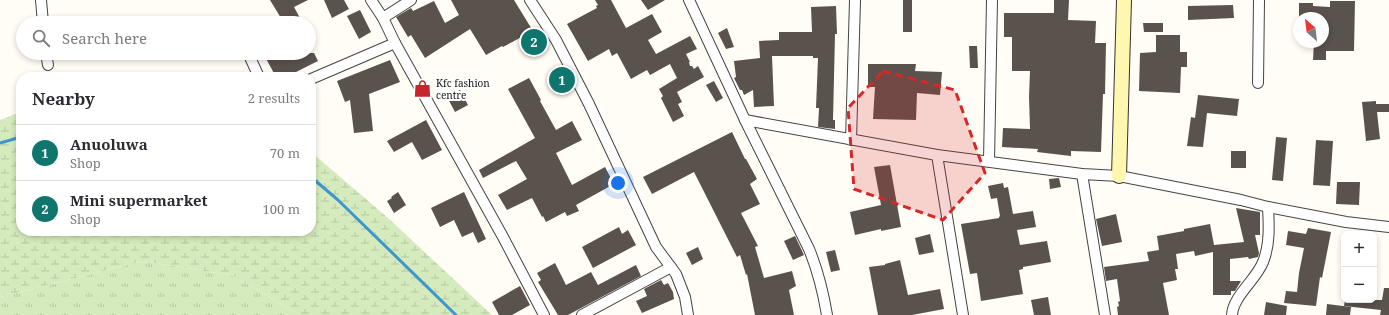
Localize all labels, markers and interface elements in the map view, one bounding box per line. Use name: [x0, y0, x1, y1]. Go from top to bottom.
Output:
north arrow: [1293, 12, 1329, 48]
search box: [16, 16, 316, 60]
icon: search: [30, 27, 52, 49]
pin: 2: [521, 27, 547, 57]
text: Search here: [62, 28, 147, 48]
pin: 1: [549, 65, 575, 95]
place label: Kfc fashion centre: [436, 76, 490, 102]
shop icon: Kfc fashion centre: [413, 79, 433, 99]
text: Nearby: [32, 87, 95, 110]
text: 2 results: [248, 89, 300, 107]
text: Anuoluwa: [70, 134, 148, 154]
text: 1: [41, 144, 49, 162]
text: 70 m: [270, 144, 300, 162]
text: Shop: [70, 154, 101, 172]
your location: [608, 173, 628, 193]
text: Mini supermarket: [70, 190, 208, 210]
text: 2: [41, 200, 49, 218]
text: 100 m: [263, 200, 300, 218]
text: Shop: [70, 210, 101, 228]
map controls: [1341, 231, 1377, 303]
button: +: [1341, 231, 1377, 267]
button: −: [1341, 267, 1377, 303]

